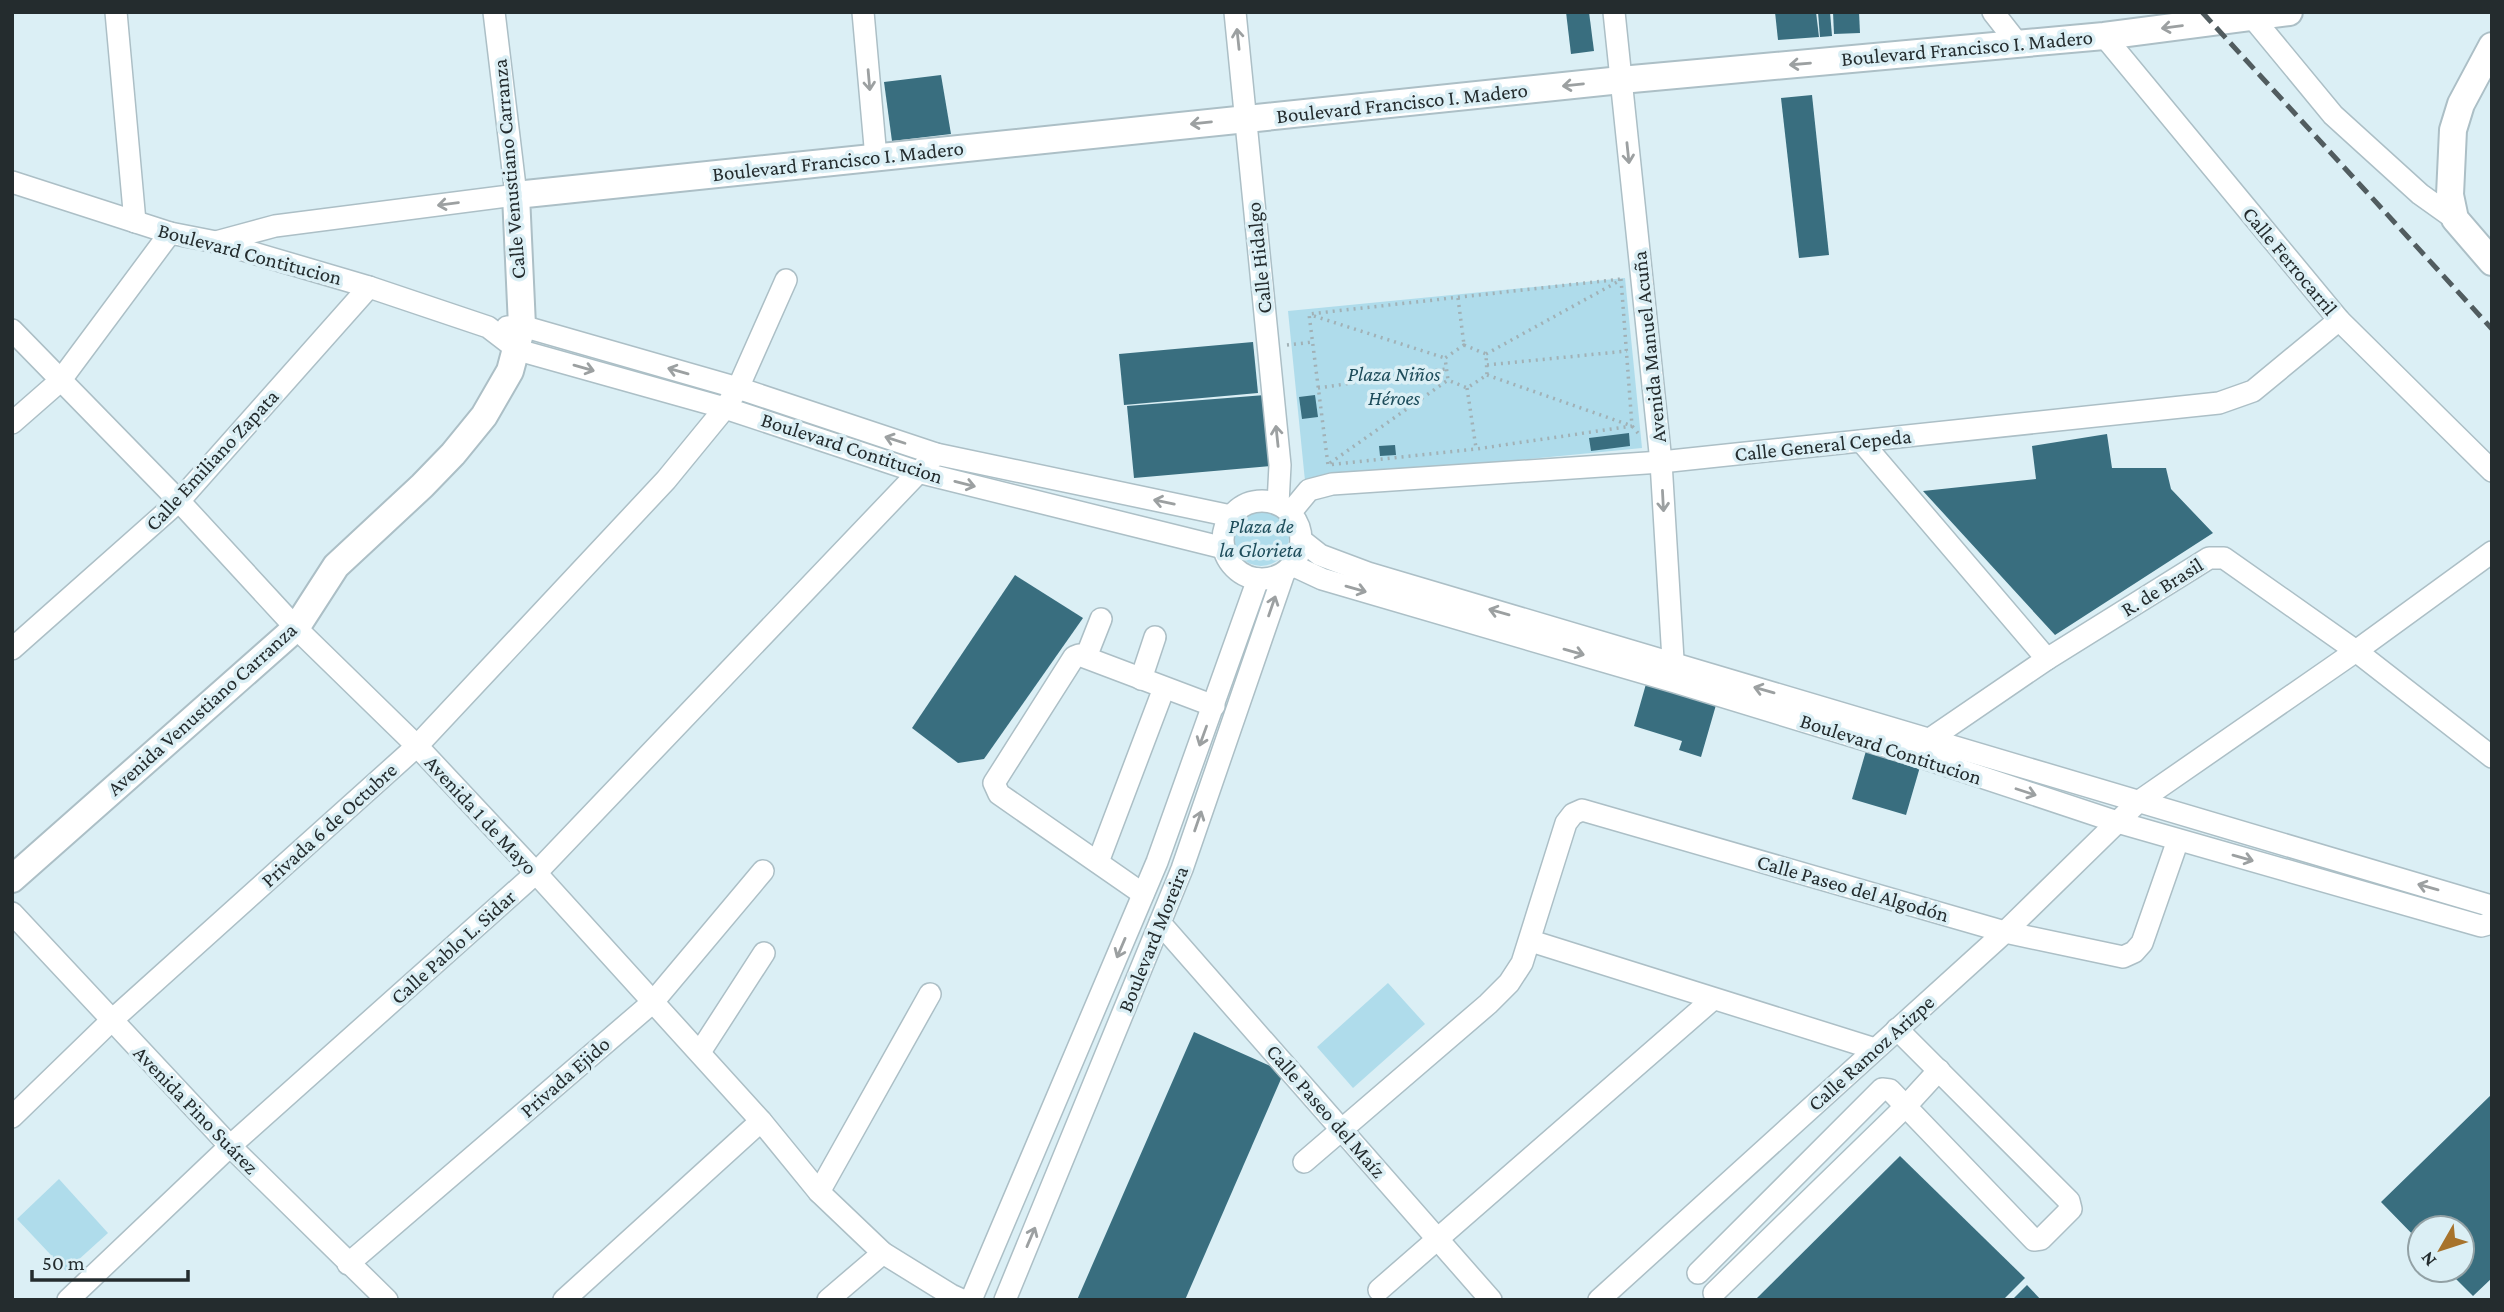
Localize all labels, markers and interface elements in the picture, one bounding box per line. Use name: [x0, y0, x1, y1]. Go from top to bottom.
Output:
one-way arrow: [2162, 21, 2184, 34]
street label: Boulevard Francisco I. Madero: [1840, 25, 2094, 71]
one-way arrow: [1231, 28, 1244, 51]
street label: Calle Venustiano Carranza: [487, 58, 531, 280]
one-way arrow: [1789, 58, 1812, 71]
one-way arrow: [863, 68, 876, 91]
street label: Boulevard Francisco I. Madero: [1275, 78, 1529, 128]
one-way arrow: [1562, 79, 1585, 92]
one-way arrow: [1190, 117, 1213, 130]
street label: Boulevard Francisco I. Madero: [711, 136, 965, 186]
one-way arrow: [1622, 141, 1635, 164]
one-way arrow: [437, 197, 460, 210]
street label: Calle Hidalgo: [1241, 201, 1277, 315]
street label: Calle Ferrocarril: [2238, 202, 2342, 320]
street label: Boulevard Contitucion: [155, 218, 345, 290]
street label: Avenida Manuel Acuña: [1627, 250, 1671, 444]
park label: Plaza Niños Héroes: [1348, 362, 1441, 410]
one-way arrow: [572, 363, 594, 376]
one-way arrow: [668, 364, 690, 377]
street label: Calle Emiliano Zapata: [140, 384, 284, 536]
street label: Boulevard Contitucion: [758, 407, 946, 489]
street label: Calle General Cepeda: [1733, 424, 1913, 466]
one-way arrow: [1270, 425, 1283, 448]
one-way arrow: [884, 433, 906, 446]
one-way arrow: [953, 478, 976, 491]
one-way arrow: [1657, 490, 1670, 513]
one-way arrow: [1153, 495, 1176, 509]
park label: Plaza de la Glorieta: [1219, 514, 1303, 562]
street label: R. de Brasil: [2117, 552, 2207, 622]
one-way arrow: [1345, 583, 1367, 596]
one-way arrow: [1267, 596, 1279, 618]
one-way arrow: [1488, 605, 1510, 618]
street label: Avenida Venustiano Carranza: [102, 617, 302, 800]
one-way arrow: [1563, 647, 1585, 660]
one-way arrow: [1753, 683, 1775, 696]
street label: Boulevard Contitucion: [1797, 708, 1985, 790]
one-way arrow: [1196, 724, 1208, 746]
street label: Avenida 1 de Mayo: [420, 751, 542, 879]
street label: Privada 6 de Octubre: [256, 758, 402, 892]
one-way arrow: [2014, 787, 2036, 799]
one-way arrow: [1193, 811, 1205, 833]
street label: Calle Paseo del Algodón: [1754, 849, 1952, 927]
one-way arrow: [2232, 853, 2254, 866]
street label: Boulevard Moreira: [1113, 862, 1193, 1016]
one-way arrow: [2417, 880, 2439, 893]
street label: Calle Pablo L. Sidar: [386, 884, 521, 1009]
one-way arrow: [1113, 937, 1126, 958]
street label: Calle Ramoz Arizpe: [1803, 990, 1939, 1116]
street label: Privada Ejido: [515, 1032, 615, 1122]
street label: Calle Paseo del Maíz: [1261, 1039, 1391, 1183]
street label: Avenida Pino Suárez: [129, 1041, 263, 1179]
north arrow: [2406, 1214, 2476, 1284]
one-way arrow: [1026, 1226, 1039, 1248]
scale bar: [32, 1238, 187, 1282]
text: N: [2416, 1248, 2440, 1271]
text: 50 m: [42, 1251, 85, 1275]

